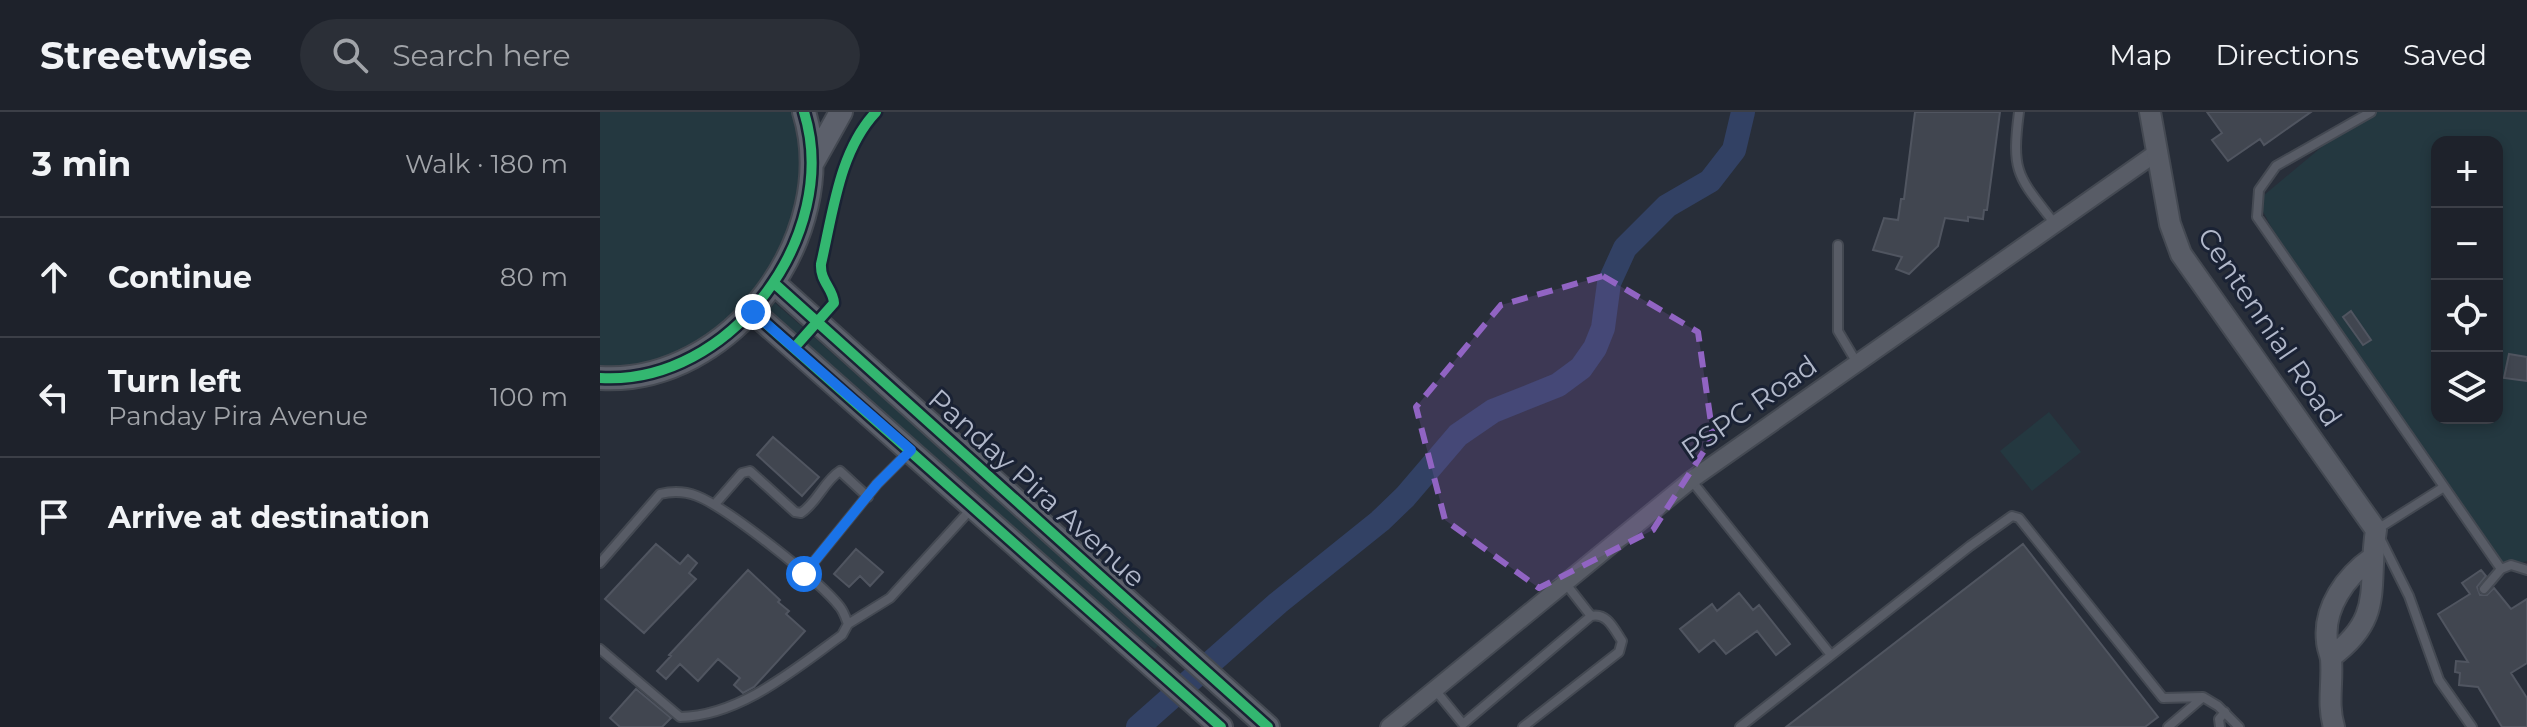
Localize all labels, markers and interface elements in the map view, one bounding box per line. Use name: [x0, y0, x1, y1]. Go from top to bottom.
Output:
search box: [300, 19, 860, 91]
text: Streetwise: [40, 32, 252, 79]
icon: search: [328, 33, 372, 77]
text: Search here: [392, 37, 571, 74]
text: Map: [2109, 38, 2171, 72]
text: Directions: [2215, 38, 2359, 72]
text: Saved: [2403, 38, 2487, 72]
map controls: [2431, 136, 2503, 424]
button: +: [2431, 136, 2503, 208]
text: 3 min: [32, 143, 131, 185]
text: Walk · 180 m: [405, 148, 568, 180]
button: −: [2431, 208, 2503, 280]
street label: Centennial Road: [2191, 221, 2349, 433]
icon: ahead: [32, 255, 76, 299]
text: Continue: [108, 259, 252, 296]
text: 80 m: [500, 261, 568, 293]
button: locate: [2431, 280, 2503, 352]
route end: [735, 294, 771, 330]
street label: PSPC Road: [1675, 348, 1823, 466]
button: layers: [2431, 352, 2503, 424]
text: Turn left: [108, 363, 241, 400]
icon: left: [32, 375, 76, 419]
text: 100 m: [490, 381, 568, 413]
street label: Panday Pira Avenue: [922, 382, 1152, 594]
text: Panday Pira Avenue: [108, 400, 368, 432]
icon: arrive: [32, 495, 76, 539]
text: Arrive at destination: [108, 499, 430, 536]
route start: [786, 556, 822, 592]

